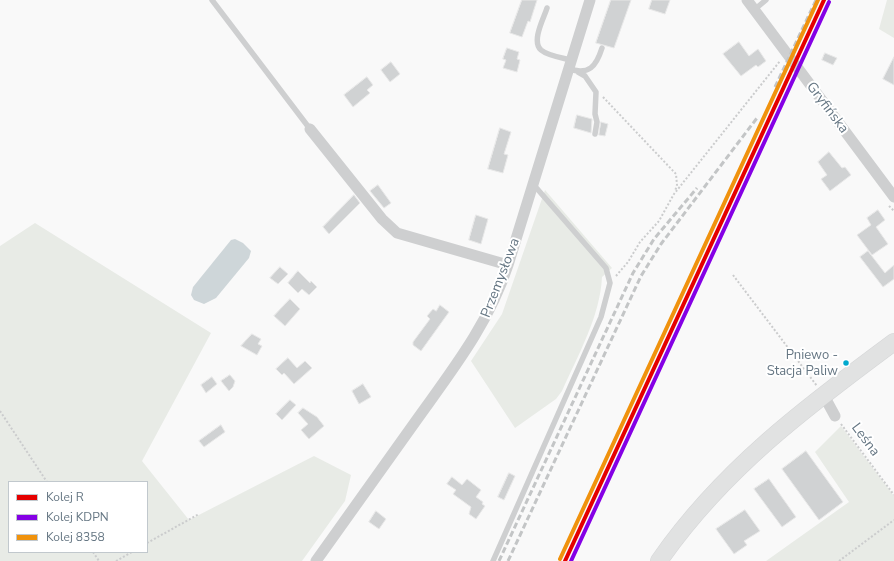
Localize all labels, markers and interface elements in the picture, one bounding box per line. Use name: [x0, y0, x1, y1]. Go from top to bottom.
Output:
street label: Gryfińska: [802, 79, 852, 137]
street label: Przemysłowa: [478, 236, 524, 320]
place label: Pniewo - Stacja Paliw: [767, 348, 838, 379]
marker: Pniewo - Stacja Paliw: [841, 358, 851, 368]
street label: Leśna: [847, 420, 883, 460]
legend: [8, 481, 148, 553]
text: Kolej R: [46, 489, 84, 505]
text: Kolej KDPN: [46, 509, 109, 525]
text: Kolej 8358: [46, 529, 105, 545]

